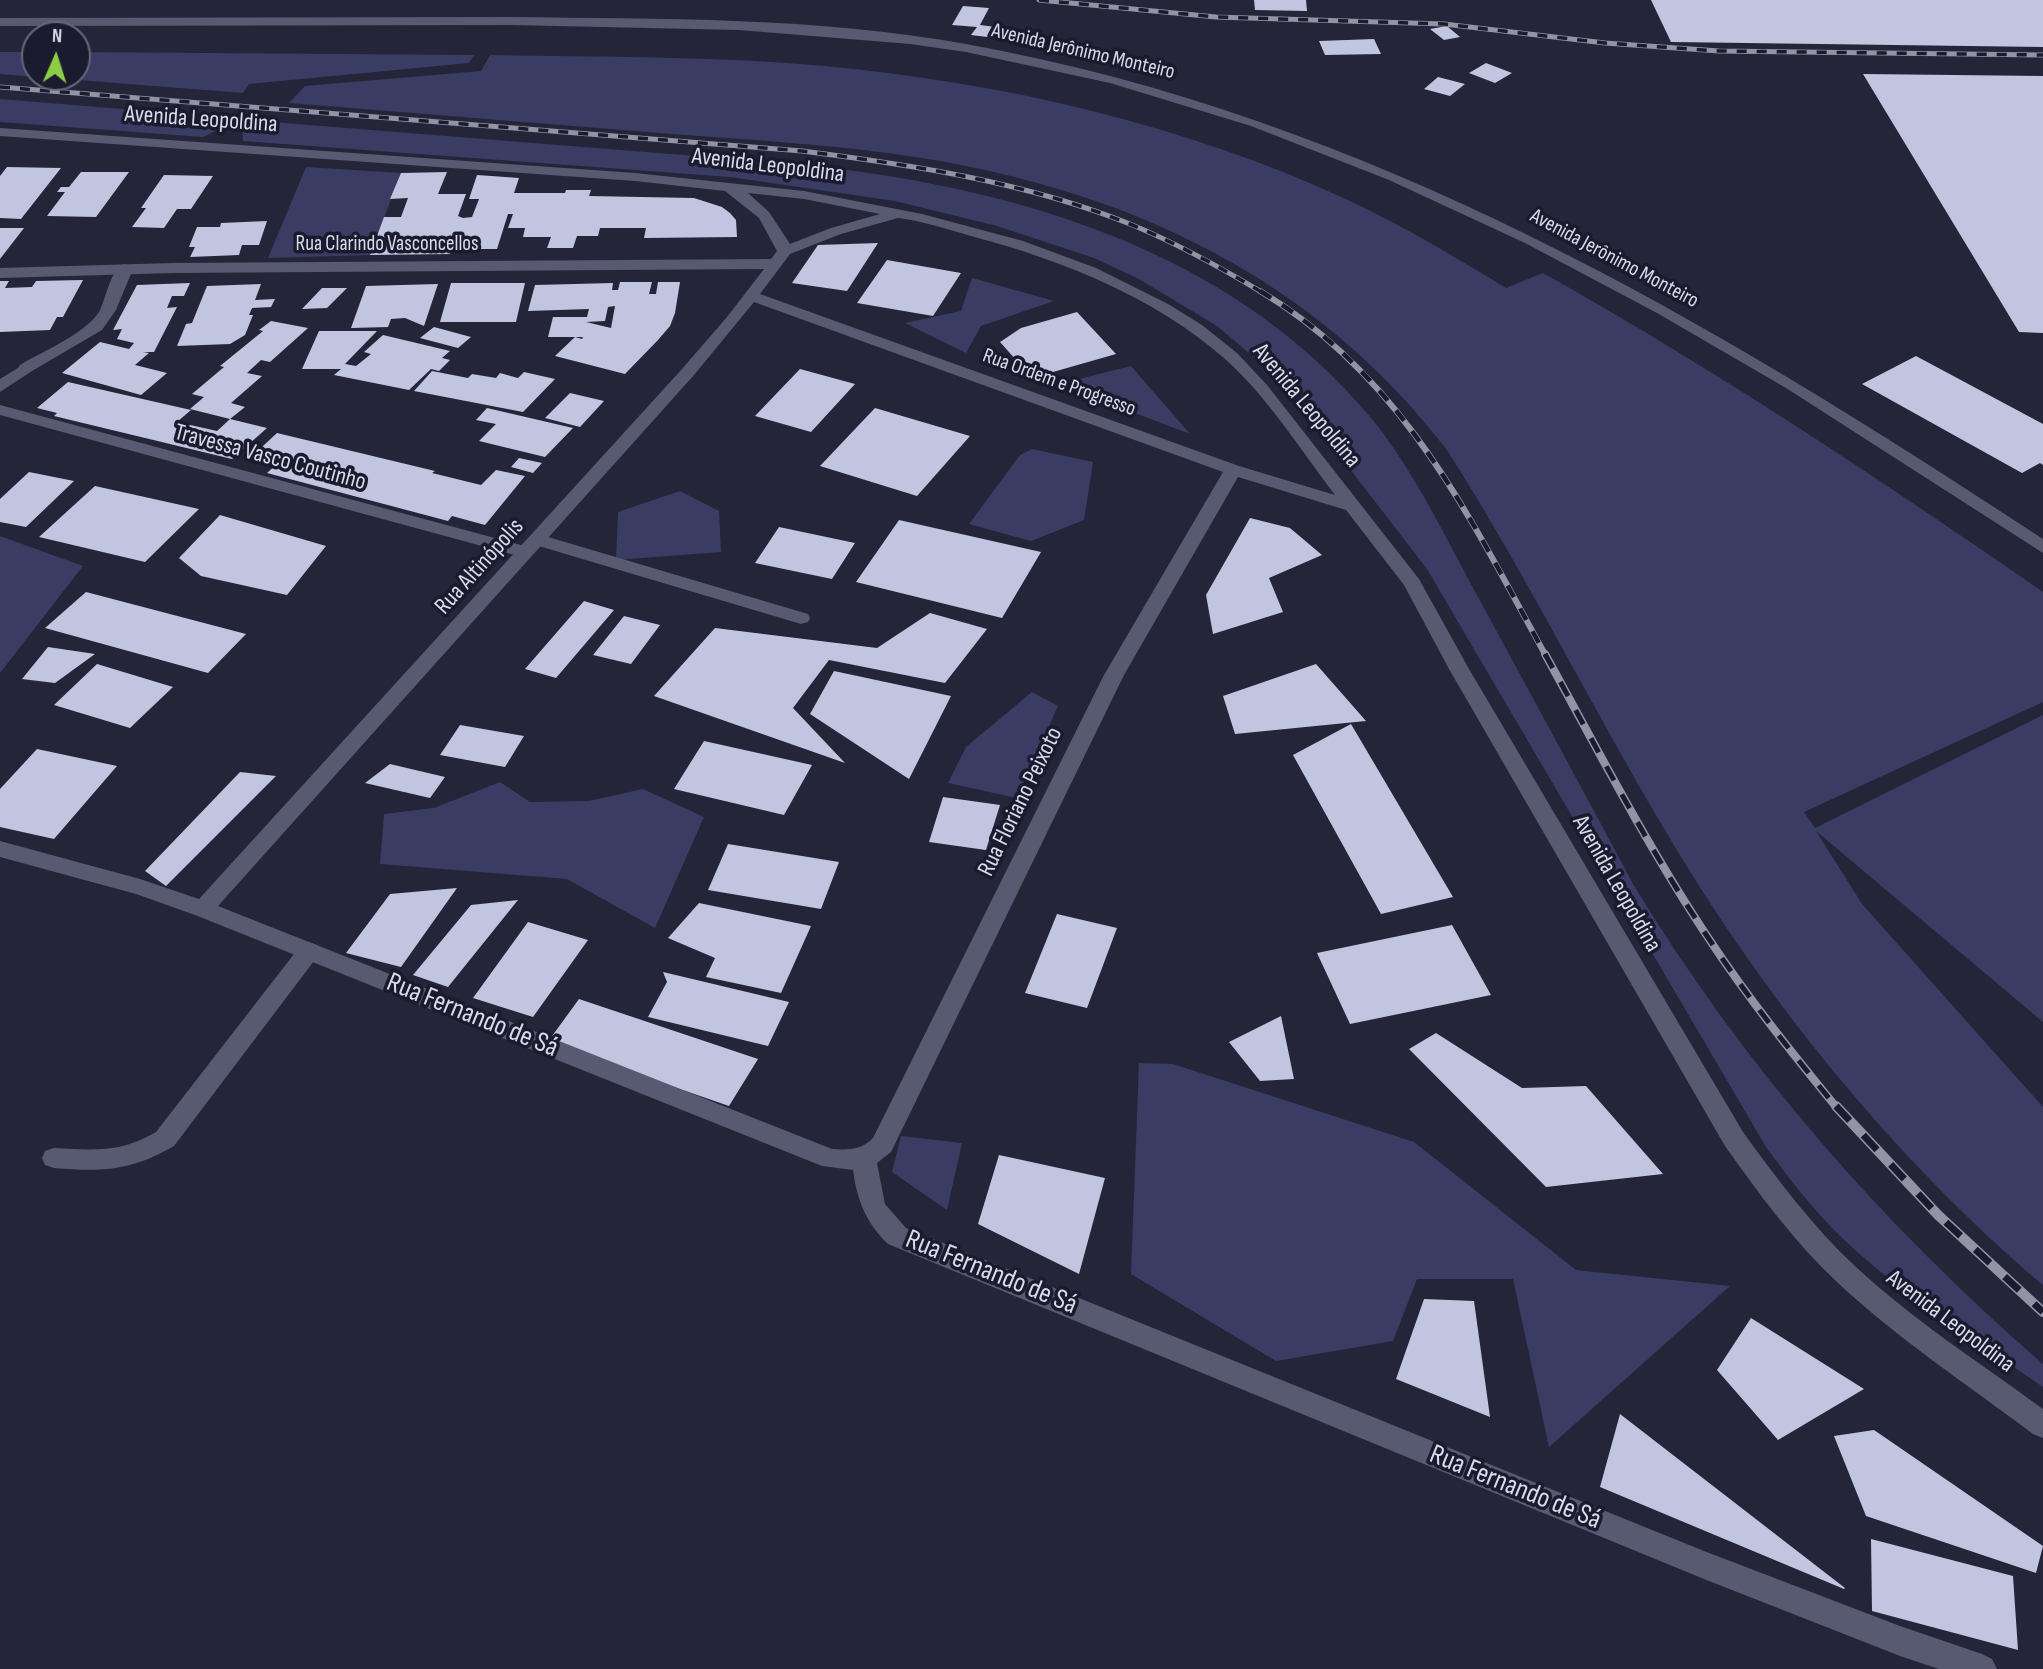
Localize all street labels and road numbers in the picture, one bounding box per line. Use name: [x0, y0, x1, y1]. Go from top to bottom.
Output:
street label: Avenida Jerônimo Monteiro: [989, 19, 1177, 85]
street label: Avenida Leopoldina: [124, 100, 278, 140]
street label: Avenida Leopoldina: [690, 142, 846, 190]
street label: Avenida Jerônimo Monteiro: [1525, 204, 1703, 314]
street label: Rua Clarindo Vasconcellos: [295, 232, 479, 258]
street label: Avenida Leopoldina: [1246, 338, 1366, 474]
street label: Rua Ordem e Progresso: [979, 344, 1139, 422]
street label: Travessa Vasco Coutinho: [171, 419, 369, 497]
street label: Rua Altinópolis: [429, 513, 531, 621]
street label: Rua Floriano Peixoto: [972, 723, 1070, 881]
street label: Avenida Leopoldina: [1565, 811, 1667, 957]
street label: Rua Fernando de Sá: [381, 966, 563, 1066]
street label: Rua Fernando de Sá: [900, 1223, 1082, 1323]
street label: Avenida Leopoldina: [1880, 1264, 2020, 1380]
street label: Rua Fernando de Sá: [1424, 1438, 1606, 1538]

